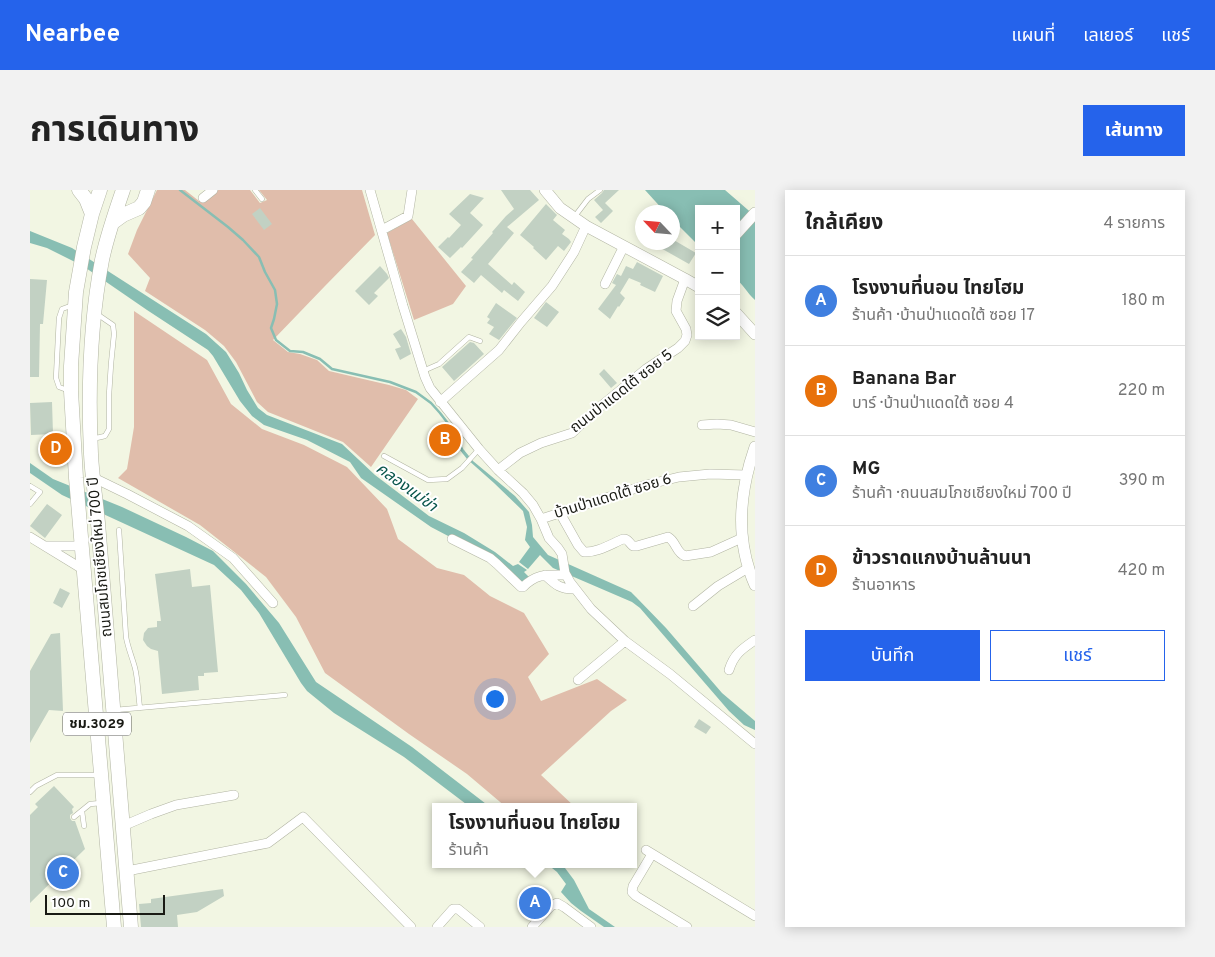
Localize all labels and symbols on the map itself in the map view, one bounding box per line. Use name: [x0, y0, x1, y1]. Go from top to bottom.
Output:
north arrow: [635, 205, 680, 250]
street label: ถนนป่าแดดใต้ ซอย 5: [567, 346, 677, 438]
pin: B: [429, 421, 461, 459]
pin: D: [40, 430, 72, 468]
water label: คลองแม่ข่า: [371, 459, 442, 518]
street label: บ้านป่าแดดใต้ ซอย 6: [552, 470, 674, 524]
street label: ถนนสมโภชเชียงใหม่ 700 ปี: [84, 476, 117, 638]
your location: [482, 686, 508, 712]
road number: ชม.3029: [63, 712, 131, 736]
pin: C: [47, 854, 79, 892]
pin: A: [519, 884, 551, 922]
scale bar: [45, 892, 165, 915]

